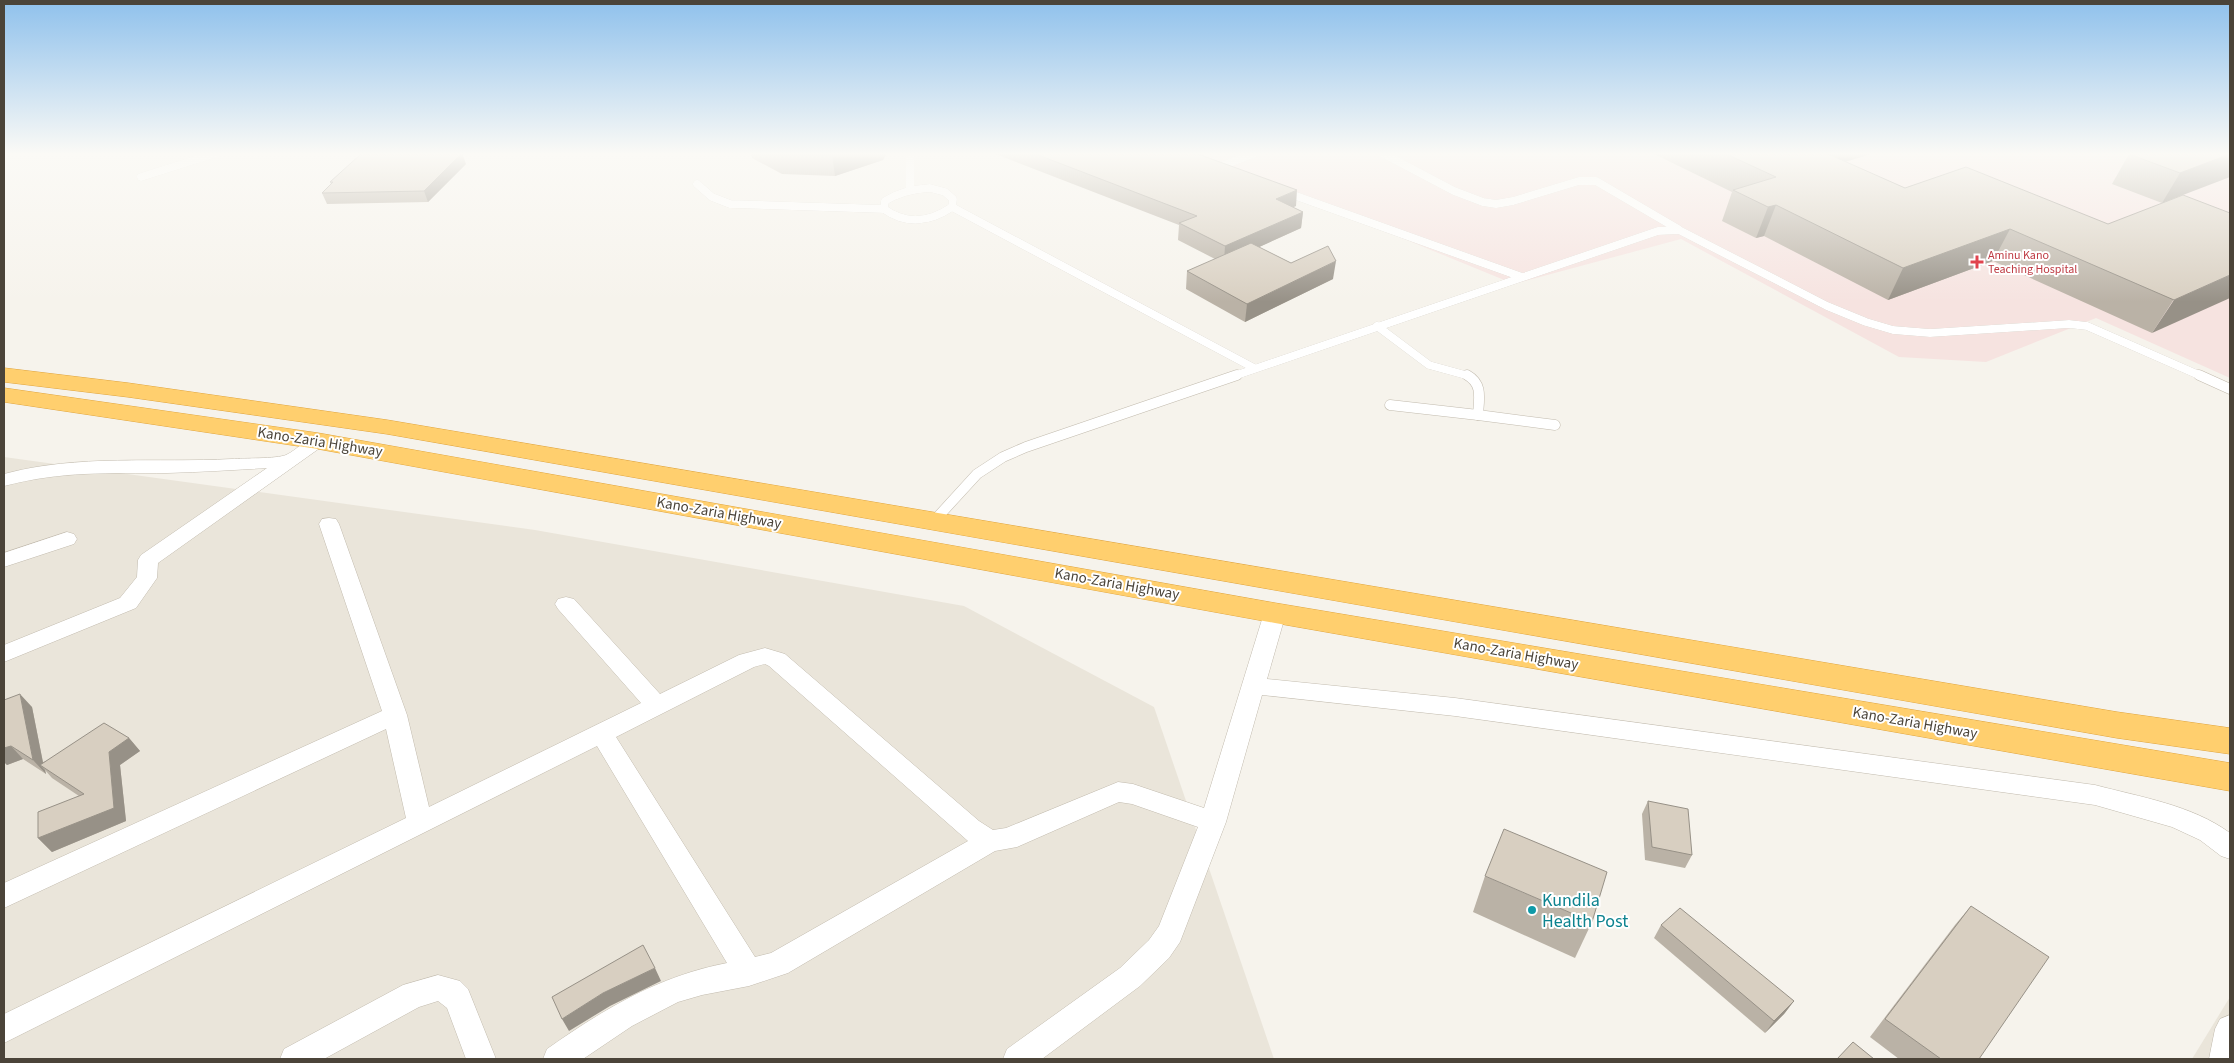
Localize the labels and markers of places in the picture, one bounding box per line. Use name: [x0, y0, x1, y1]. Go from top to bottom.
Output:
place label: Aminu Kano Teaching Hospital: [1988, 247, 2077, 278]
marker: Aminu Kano Teaching Hospital: [1970, 255, 1984, 269]
place label: Kundila Health Post: [1542, 888, 1628, 934]
marker: Kundila Health Post: [1526, 904, 1538, 916]

